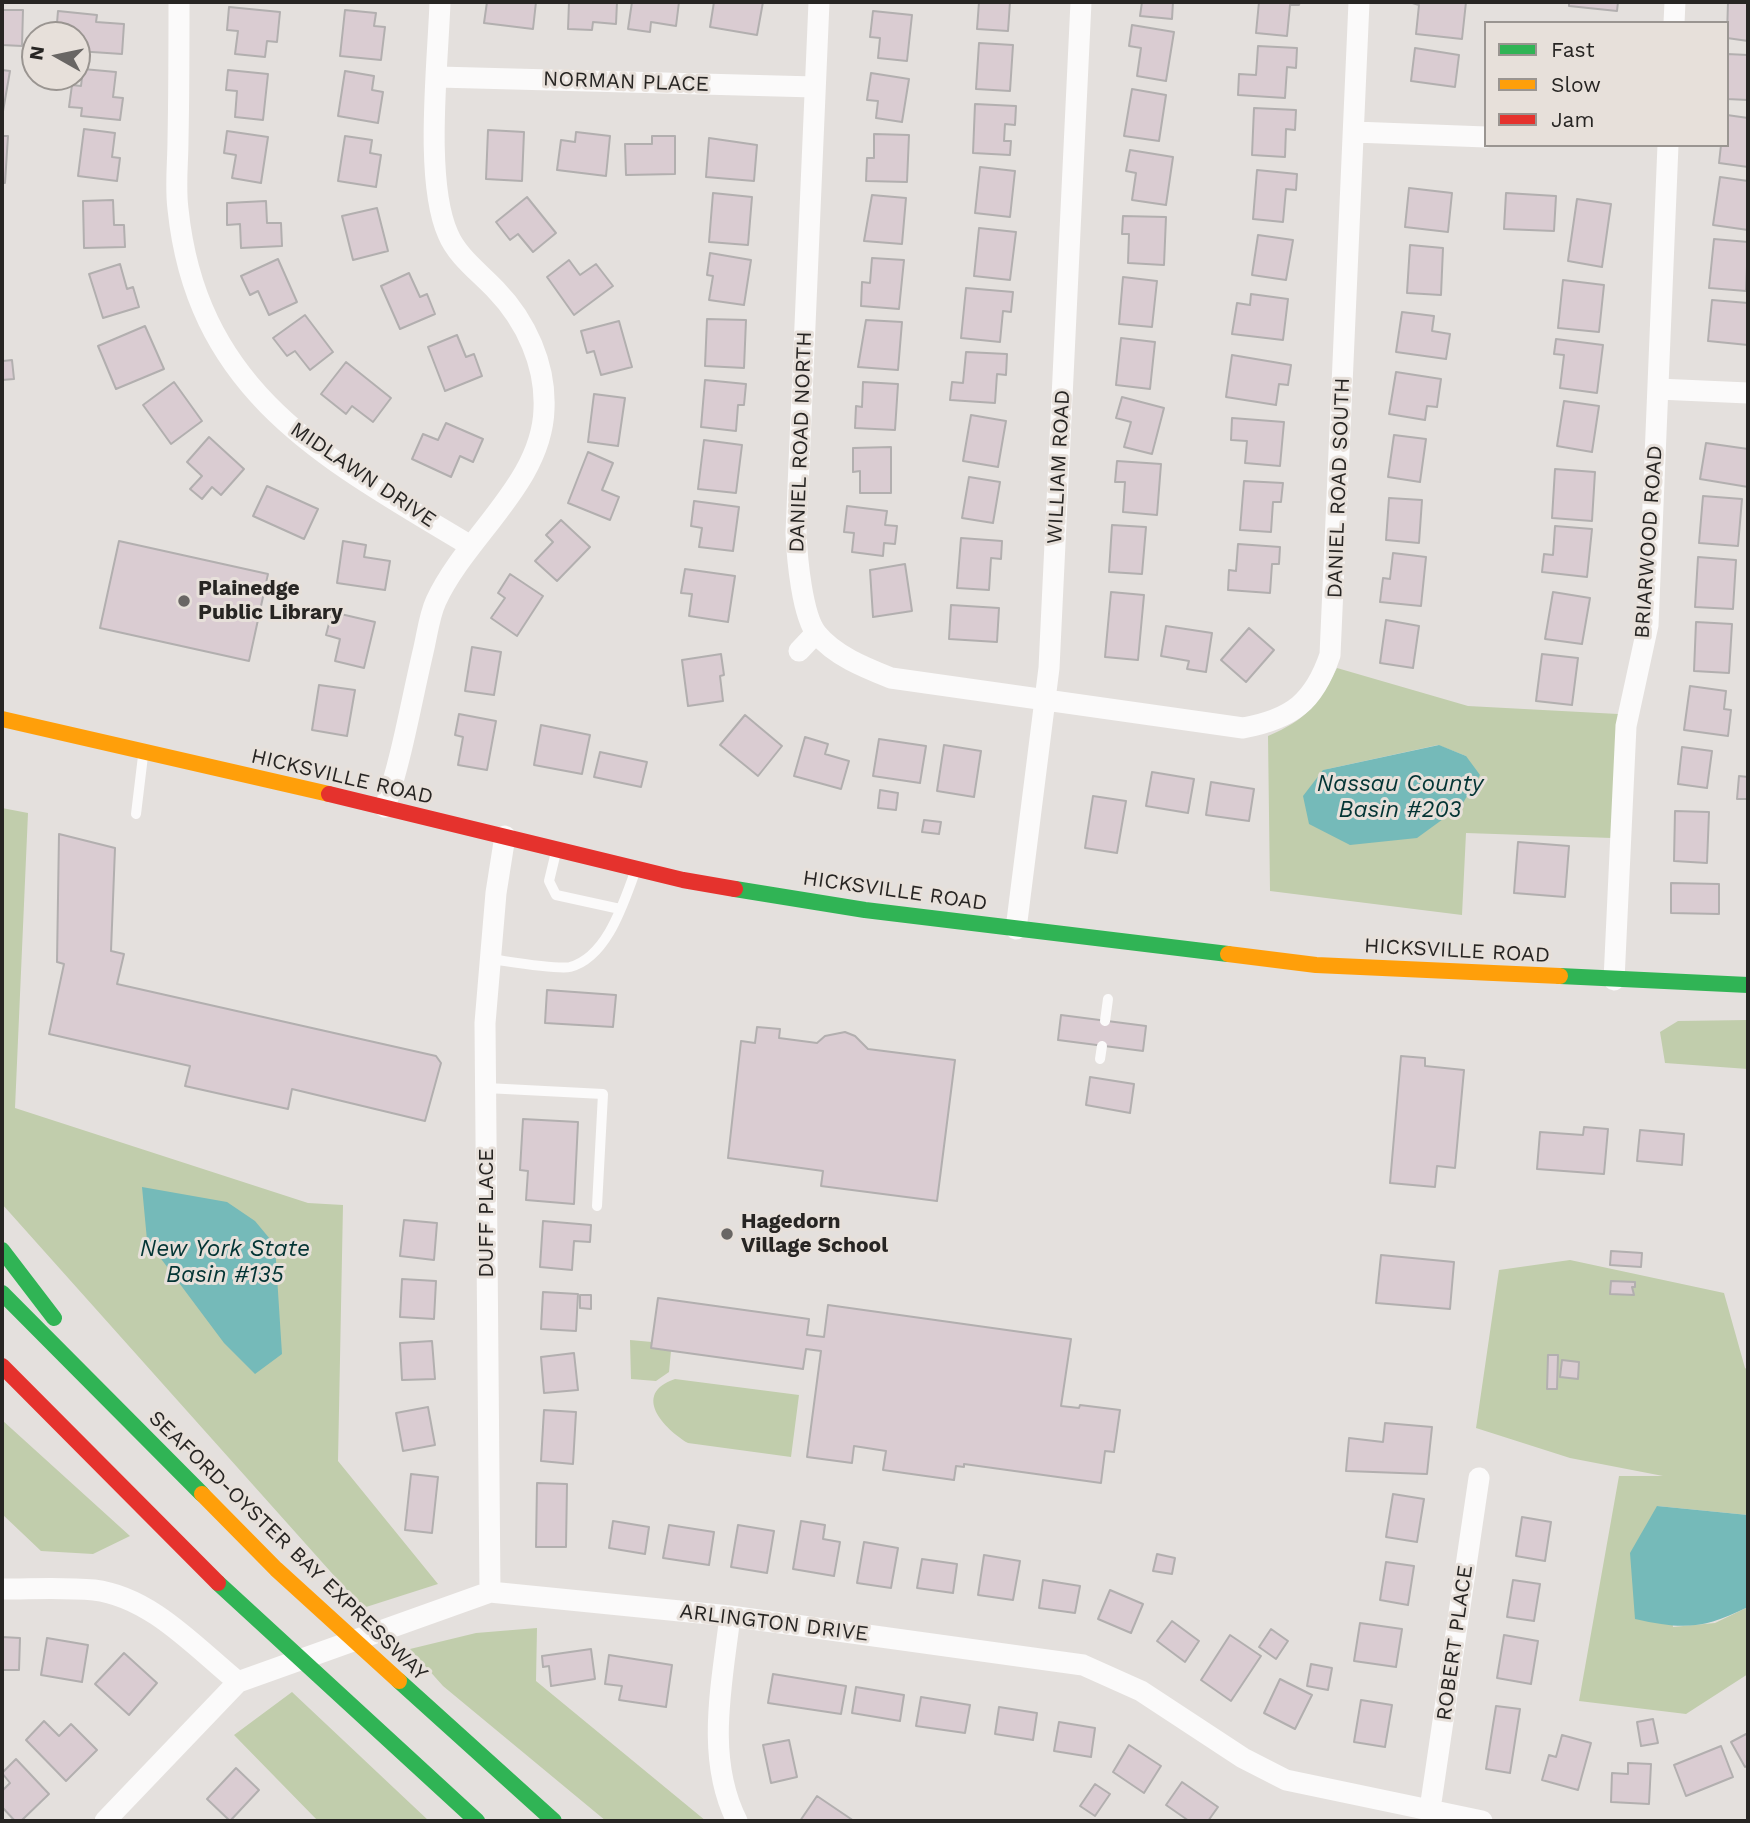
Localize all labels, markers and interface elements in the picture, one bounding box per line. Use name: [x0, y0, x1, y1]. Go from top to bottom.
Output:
north arrow: [21, 21, 91, 91]
legend: [1484, 21, 1729, 147]
text: Fast: [1551, 37, 1595, 62]
text: N: [24, 44, 49, 62]
street label: NORMAN PLACE: [543, 67, 709, 97]
text: Slow: [1551, 72, 1601, 97]
text: Jam: [1551, 107, 1594, 132]
street label: DANIEL ROAD NORTH: [785, 331, 817, 553]
street label: DANIEL ROAD SOUTH: [1323, 377, 1355, 599]
street label: WILLIAM ROAD: [1042, 389, 1076, 545]
street label: MIDLAWN DRIVE: [286, 417, 440, 533]
street label: BRIARWOOD ROAD: [1630, 445, 1668, 639]
place label: Plainedge Public Library: [198, 576, 343, 626]
marker: Plainedge Public Library: [176, 593, 192, 609]
street label: HICKSVILLE ROAD: [248, 744, 436, 810]
water label: Nassau County Basin #203: [1317, 770, 1483, 824]
street label: HICKSVILLE ROAD: [801, 866, 989, 916]
street label: HICKSVILLE ROAD: [1363, 934, 1551, 968]
street label: DUFF PLACE: [474, 1148, 500, 1278]
place label: Hagedorn Village School: [741, 1209, 888, 1259]
marker: Hagedorn Village School: [719, 1226, 735, 1242]
water label: New York State Basin #135: [140, 1235, 310, 1289]
street label: SEAFORD-OYSTER BAY EXPRESSWAY: [143, 1406, 433, 1686]
street label: ROBERT PLACE: [1432, 1564, 1478, 1722]
street label: ARLINGTON DRIVE: [678, 1599, 870, 1647]

